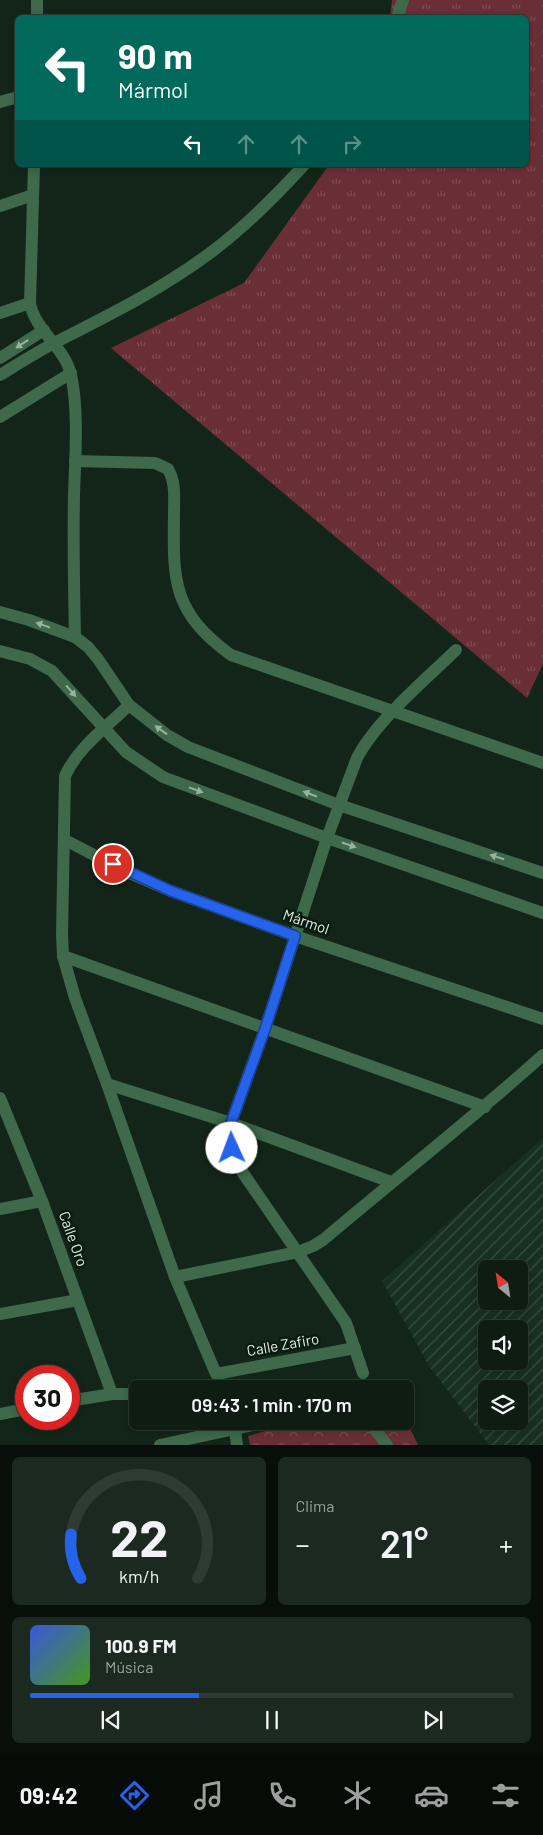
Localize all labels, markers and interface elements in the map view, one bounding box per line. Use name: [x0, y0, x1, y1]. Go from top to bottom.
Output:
text: 90 m: [118, 34, 193, 76]
icon: left: [35, 35, 100, 100]
text: Mármol: [118, 76, 188, 102]
icon: left: [179, 130, 207, 158]
icon: ahead: [232, 130, 260, 158]
icon: ahead: [285, 130, 313, 158]
icon: right: [338, 130, 366, 158]
one-way arrow: [15, 339, 29, 349]
one-way arrow: [35, 621, 50, 629]
one-way arrow: [65, 684, 77, 696]
one-way arrow: [155, 725, 168, 736]
one-way arrow: [189, 786, 204, 794]
one-way arrow: [302, 790, 317, 798]
one-way arrow: [342, 841, 357, 849]
pin: [92, 843, 134, 885]
icon: arrive: [99, 850, 127, 878]
one-way arrow: [489, 853, 504, 861]
street label: Mármol: [281, 905, 332, 937]
position arrow: [205, 1121, 257, 1173]
street label: Calle Oro: [56, 1209, 92, 1269]
north arrow: [478, 1260, 528, 1310]
map controls: [478, 1260, 528, 1430]
button: sound: [478, 1320, 528, 1370]
street label: Calle Zafiro: [245, 1329, 320, 1359]
speed limit sign: 30: [15, 1365, 80, 1430]
button: layers: [478, 1380, 528, 1430]
text: 09:43 · 1 min · 170 m: [191, 1393, 352, 1416]
text: Clima: [296, 1496, 334, 1515]
text: 22: [110, 1505, 168, 1567]
text: 21°: [380, 1520, 428, 1566]
text: −: [296, 1527, 310, 1561]
text: +: [499, 1527, 513, 1561]
text: km/h: [119, 1565, 159, 1587]
text: 100.9 FM: [105, 1634, 177, 1657]
text: Música: [105, 1657, 153, 1676]
icon: previous: [97, 1706, 125, 1734]
icon: pause: [258, 1706, 286, 1734]
icon: next: [419, 1706, 447, 1734]
icon: directions: [117, 1778, 152, 1813]
icon: music: [191, 1778, 226, 1813]
icon: phone: [265, 1778, 300, 1813]
icon: climate: [340, 1778, 375, 1813]
icon: car: [414, 1778, 449, 1813]
icon: filters: [488, 1778, 523, 1813]
text: 09:42: [20, 1782, 78, 1808]

